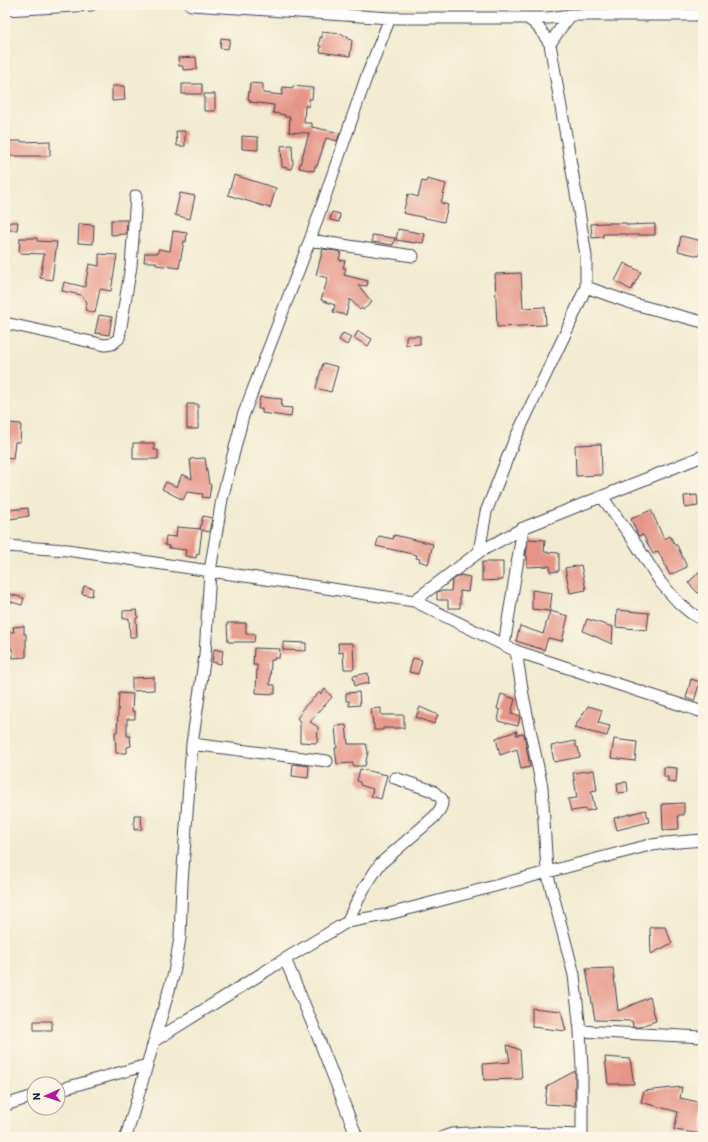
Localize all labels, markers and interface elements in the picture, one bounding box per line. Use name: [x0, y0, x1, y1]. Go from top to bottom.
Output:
north arrow: [26, 1076, 66, 1116]
text: N: [30, 1092, 43, 1101]

